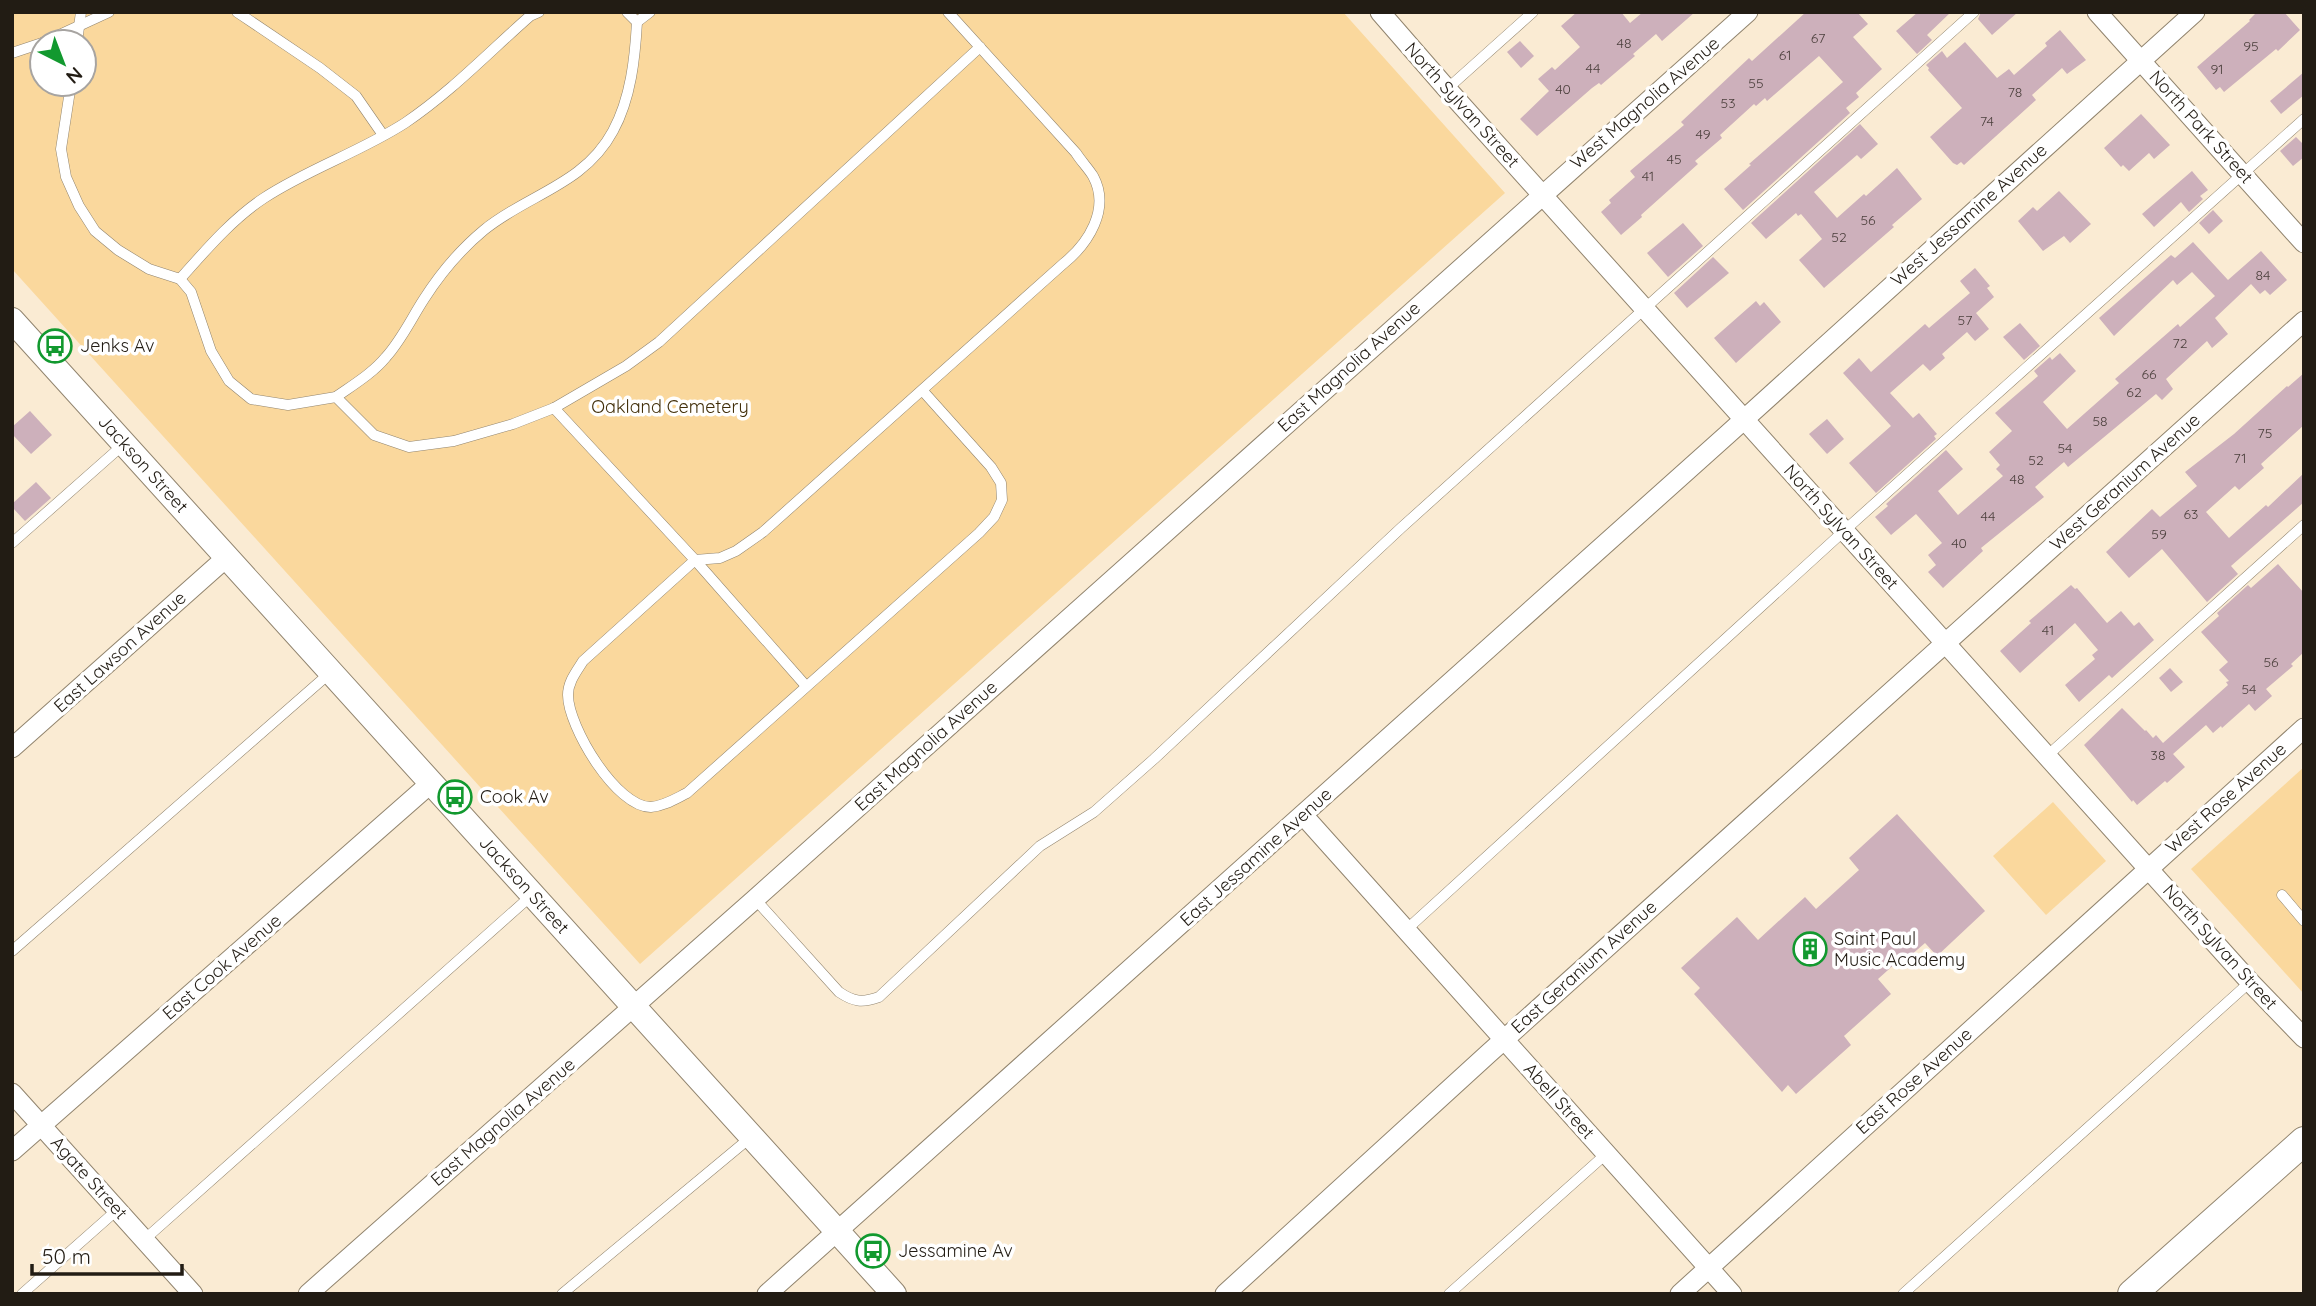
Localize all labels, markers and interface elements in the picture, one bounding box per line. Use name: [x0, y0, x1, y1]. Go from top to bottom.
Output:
north arrow: [28, 28, 98, 98]
house number: 67: [1811, 29, 1825, 47]
street label: West Magnolia Avenue: [1565, 31, 1724, 174]
house number: 48: [1617, 34, 1631, 52]
street label: North Sylvan Street: [1400, 37, 1525, 172]
house number: 95: [2243, 37, 2259, 55]
house number: 61: [1779, 46, 1791, 64]
house number: 44: [1586, 59, 1600, 77]
house number: 91: [2210, 60, 2224, 78]
text: N: [61, 62, 88, 89]
street label: North Park Street: [2145, 65, 2258, 188]
house number: 55: [1748, 74, 1764, 92]
house number: 40: [1555, 80, 1571, 98]
house number: 78: [2008, 83, 2022, 101]
house number: 53: [1721, 94, 1735, 112]
house number: 74: [1980, 112, 1994, 130]
house number: 49: [1696, 125, 1711, 143]
street label: West Jessamine Avenue: [1886, 138, 2052, 291]
house number: 45: [1666, 150, 1682, 168]
house number: 41: [1642, 167, 1654, 185]
house number: 56: [1860, 211, 1876, 229]
house number: 52: [1831, 228, 1847, 246]
house number: 84: [2256, 266, 2270, 284]
street label: East Magnolia Avenue: [1273, 296, 1425, 437]
house number: 57: [1958, 311, 1972, 329]
bus stop icon: Jenks Av: [36, 327, 74, 365]
place label: Jenks Av: [80, 334, 154, 357]
house number: 72: [2173, 334, 2188, 352]
house number: 66: [2141, 365, 2157, 383]
house number: 62: [2126, 383, 2142, 401]
park label: Oakland Cemetery: [591, 395, 749, 418]
street label: West Geranium Avenue: [2045, 408, 2205, 555]
street label: Jackson Street: [93, 410, 193, 517]
house number: 58: [2092, 412, 2108, 430]
house number: 75: [2258, 424, 2272, 442]
house number: 54: [2057, 439, 2073, 457]
house number: 71: [2233, 449, 2247, 467]
house number: 52: [2028, 451, 2044, 469]
street label: North Sylvan Street: [1779, 459, 1904, 594]
house number: 48: [2010, 470, 2024, 488]
house number: 63: [2184, 505, 2198, 523]
house number: 44: [1981, 507, 1995, 525]
house number: 59: [2151, 525, 2167, 543]
house number: 40: [1951, 534, 1967, 552]
street label: East Lawson Avenue: [49, 586, 191, 717]
house number: 41: [2042, 621, 2054, 639]
house number: 56: [2263, 653, 2279, 671]
street label: East Magnolia Avenue: [850, 675, 1002, 816]
house number: 54: [2241, 680, 2257, 698]
street label: West Rose Avenue: [2160, 737, 2291, 858]
house number: 38: [2151, 746, 2165, 764]
bus stop icon: Cook Av: [436, 778, 474, 816]
street label: East Jessamine Avenue: [1175, 782, 1336, 931]
place label: Cook Av: [480, 785, 549, 808]
street label: Jackson Street: [474, 831, 574, 938]
street label: North Sylvan Street: [2158, 879, 2283, 1014]
street label: East Geranium Avenue: [1506, 895, 1661, 1038]
street label: East Cook Avenue: [157, 909, 286, 1025]
place label: Saint Paul Music Academy: [1834, 927, 1965, 971]
building icon: Saint Paul Music Academy: [1791, 930, 1829, 968]
street label: East Rose Avenue: [1851, 1022, 1977, 1139]
street label: East Magnolia Avenue: [426, 1052, 580, 1191]
street label: Abell Street: [1519, 1058, 1600, 1144]
street label: Agate Street: [46, 1131, 133, 1224]
scale bar: [32, 1232, 182, 1276]
bus stop icon: Jessamine Av: [854, 1232, 892, 1270]
place label: Jessamine Av: [898, 1239, 1013, 1262]
text: 50 m: [42, 1243, 91, 1269]

